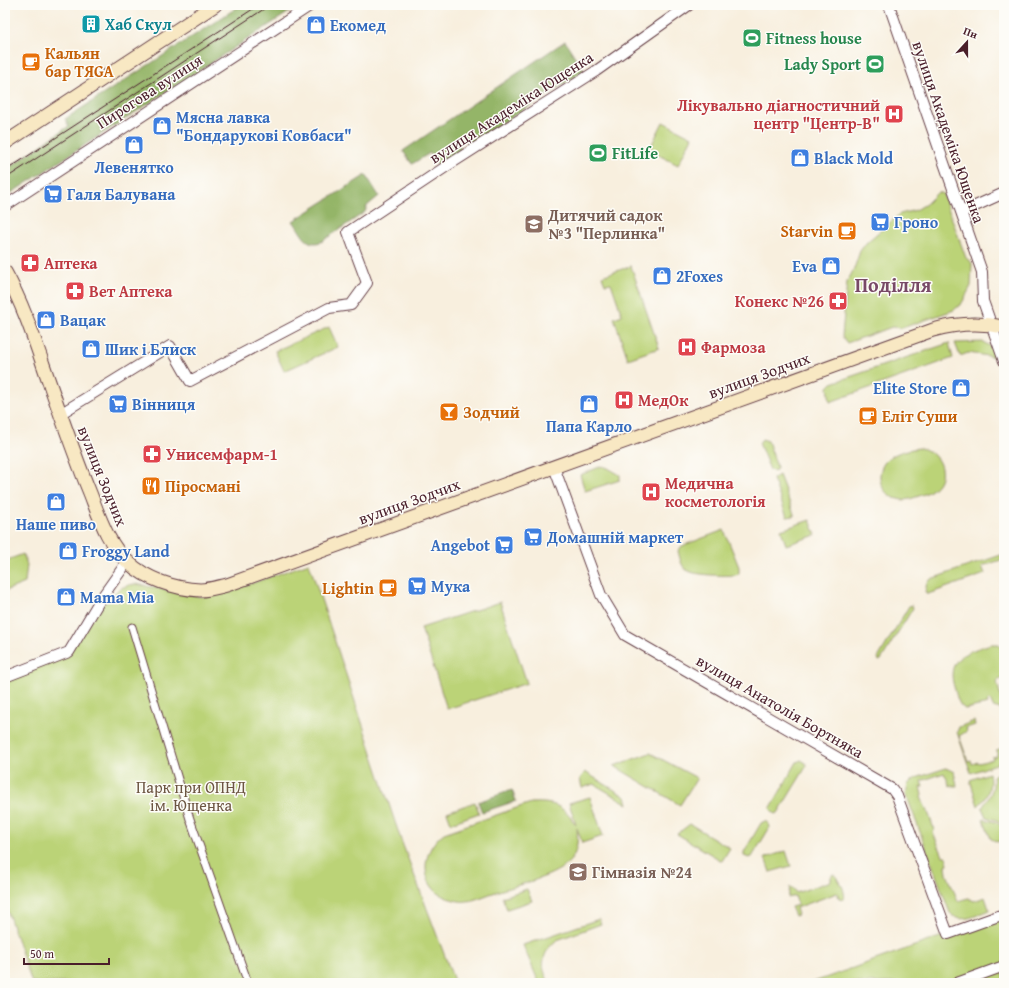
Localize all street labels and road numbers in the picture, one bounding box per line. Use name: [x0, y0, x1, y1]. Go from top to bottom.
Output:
street label: вулиця Академіка Ющенка: [907, 38, 992, 227]
street label: вулиця Академіка Ющенка: [424, 45, 598, 169]
street label: Пирогова вулиця: [91, 48, 207, 134]
street label: вулиця Зодчих: [705, 345, 814, 404]
street label: вулиця Зодчих: [72, 422, 134, 531]
street label: вулиця Зодчих: [355, 471, 464, 530]
street label: вулиця Анатолія Бортняка: [692, 648, 868, 764]

